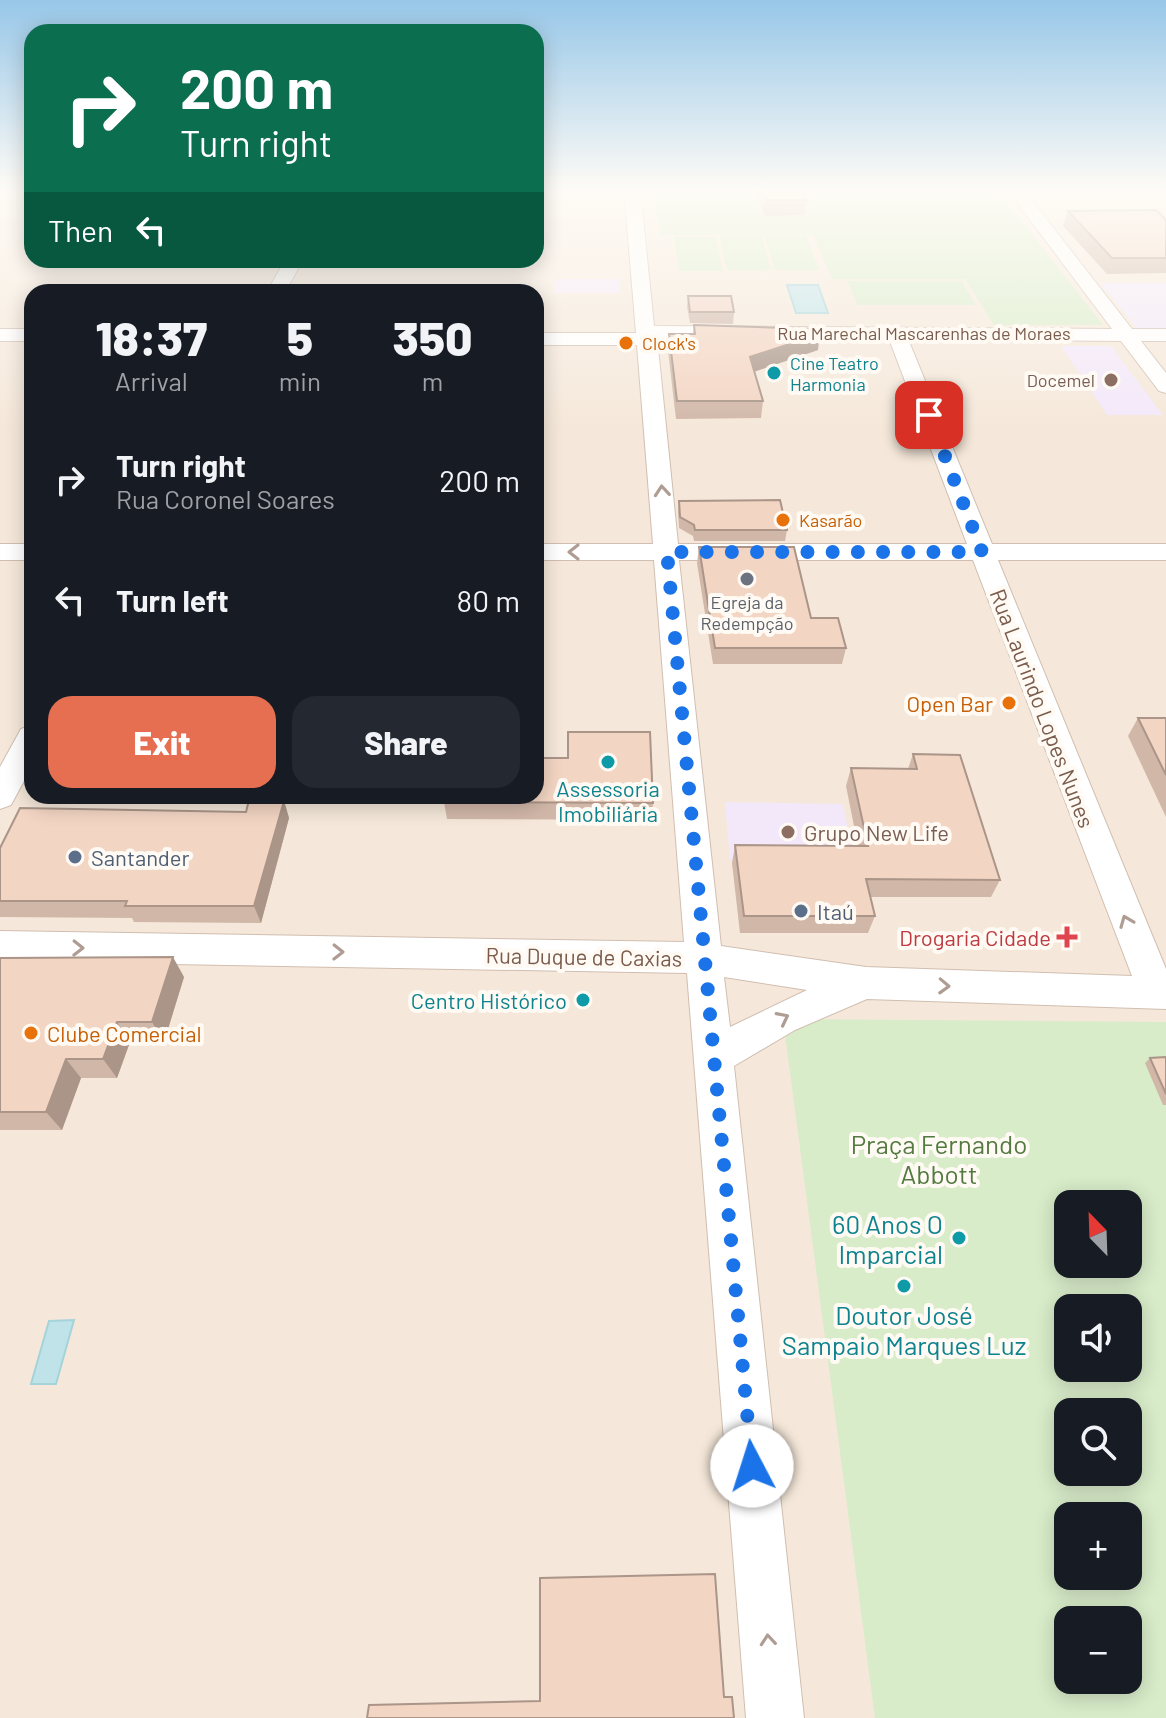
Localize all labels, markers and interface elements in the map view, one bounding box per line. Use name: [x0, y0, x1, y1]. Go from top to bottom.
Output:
text: 200 m: [180, 53, 333, 120]
icon: right: [48, 56, 152, 160]
text: Turn right: [180, 121, 332, 164]
icon: left: [129, 208, 173, 252]
text: Then: [48, 212, 113, 248]
text: 18:37: [96, 308, 207, 366]
text: 5: [287, 308, 313, 366]
text: 350: [393, 308, 472, 366]
street label: Rua Marechal Mascarenhas de Moraes: [777, 322, 1071, 344]
place label: Clock's: [642, 332, 696, 354]
marker: Clock's: [617, 334, 635, 352]
place label: Cine Teatro Harmonia: [790, 352, 879, 395]
marker: Cine Teatro Harmonia: [765, 364, 783, 382]
text: Arrival: [115, 365, 188, 396]
text: min: [279, 365, 321, 396]
text: m: [422, 365, 443, 396]
place label: Docemel: [1027, 369, 1095, 391]
marker: Docemel: [1102, 371, 1120, 389]
pin: [895, 381, 963, 449]
icon: arrive: [907, 393, 951, 437]
text: Turn right: [116, 447, 246, 483]
icon: right: [48, 458, 92, 502]
text: 200 m: [439, 462, 520, 498]
text: Rua Coronel Soares: [116, 483, 335, 514]
one-way arrow: [654, 484, 671, 497]
place label: Kasarão: [799, 509, 862, 531]
marker: Kasarão: [774, 511, 792, 529]
one-way arrow: [567, 543, 580, 561]
marker: Egreja da Redempção: [738, 570, 756, 588]
icon: left: [48, 578, 92, 622]
text: Turn left: [116, 582, 229, 618]
text: 80 m: [457, 582, 520, 618]
street label: Rua Laurindo Lopes Nunes: [985, 585, 1101, 831]
place label: Egreja da Redempção: [701, 591, 793, 634]
place label: Open Bar: [906, 690, 993, 716]
marker: Open Bar: [1000, 694, 1018, 712]
button: Exit: [48, 696, 276, 788]
button: Share: [292, 696, 520, 788]
marker: Assessoria Imobiliária: [599, 753, 617, 771]
place label: Assessoria Imobiliária: [556, 775, 660, 826]
place label: Grupo New Life: [804, 819, 949, 845]
marker: Grupo New Life: [779, 823, 797, 841]
place label: Santander: [91, 844, 190, 870]
marker: Santander: [66, 848, 84, 866]
place label: Itaú: [817, 898, 854, 924]
marker: Itaú: [792, 902, 810, 920]
one-way arrow: [1119, 915, 1136, 929]
place label: Drogaria Cidade: [899, 924, 1051, 950]
marker: Drogaria Cidade: [1058, 928, 1076, 946]
one-way arrow: [72, 939, 85, 956]
street label: Rua Duque de Caxias: [486, 941, 682, 971]
one-way arrow: [332, 943, 345, 960]
one-way arrow: [938, 977, 951, 994]
place label: Centro Histórico: [411, 987, 567, 1013]
marker: Centro Histórico: [574, 991, 592, 1009]
one-way arrow: [775, 1013, 790, 1028]
place label: Clube Comercial: [47, 1020, 202, 1046]
marker: Clube Comercial: [22, 1024, 40, 1042]
park label: Praça Fernando Abbott: [851, 1128, 1027, 1189]
north arrow: [1054, 1190, 1142, 1278]
map controls: [1054, 1190, 1142, 1694]
place label: 60 Anos O Imparcial: [832, 1208, 943, 1269]
marker: 60 Anos O Imparcial: [950, 1229, 968, 1247]
marker: Doutor José Sampaio Marques Luz: [895, 1277, 913, 1295]
button: sound: [1054, 1294, 1142, 1382]
place label: Doutor José Sampaio Marques Luz: [782, 1299, 1026, 1360]
button: search: [1054, 1398, 1142, 1486]
position arrow: [710, 1424, 794, 1508]
button: +: [1054, 1502, 1142, 1590]
button: −: [1054, 1606, 1142, 1694]
one-way arrow: [759, 1633, 776, 1646]

